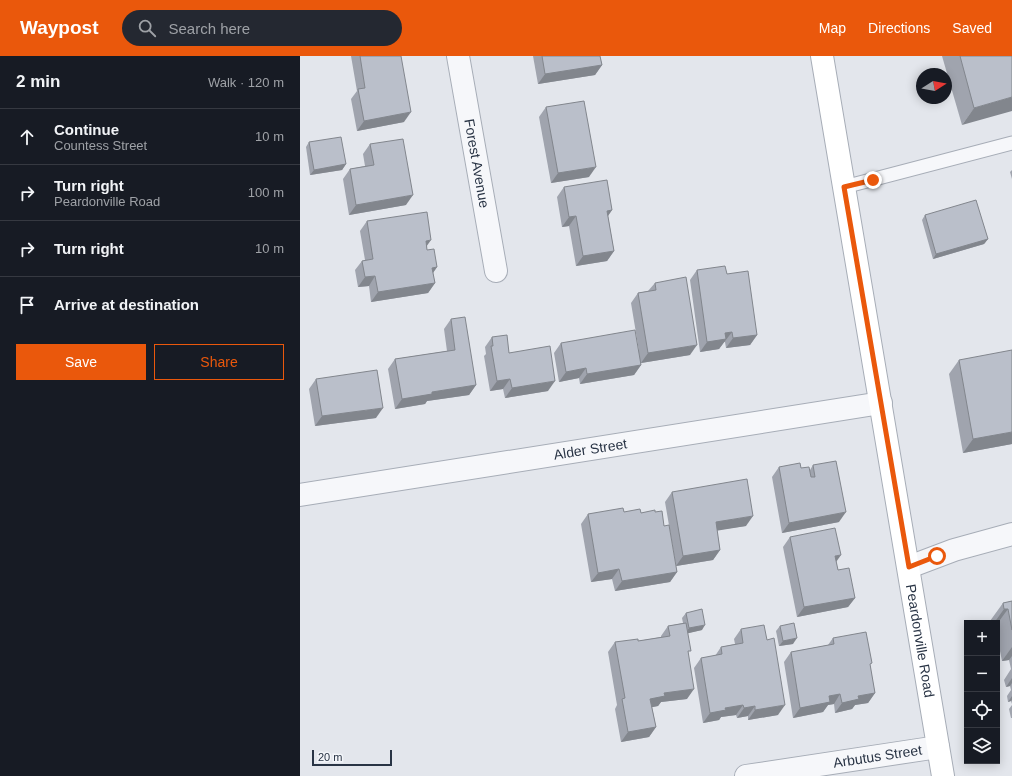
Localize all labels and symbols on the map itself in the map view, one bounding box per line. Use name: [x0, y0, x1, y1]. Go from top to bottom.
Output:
north arrow: [916, 68, 952, 104]
street label: Forest Avenue: [461, 118, 493, 209]
route end: [864, 171, 882, 189]
street label: Alder Street: [553, 435, 628, 463]
route start: [928, 547, 946, 565]
street label: Peardonville Road: [903, 583, 938, 699]
street label: Arbutus Street: [832, 742, 923, 771]
scale bar: [312, 748, 392, 767]

